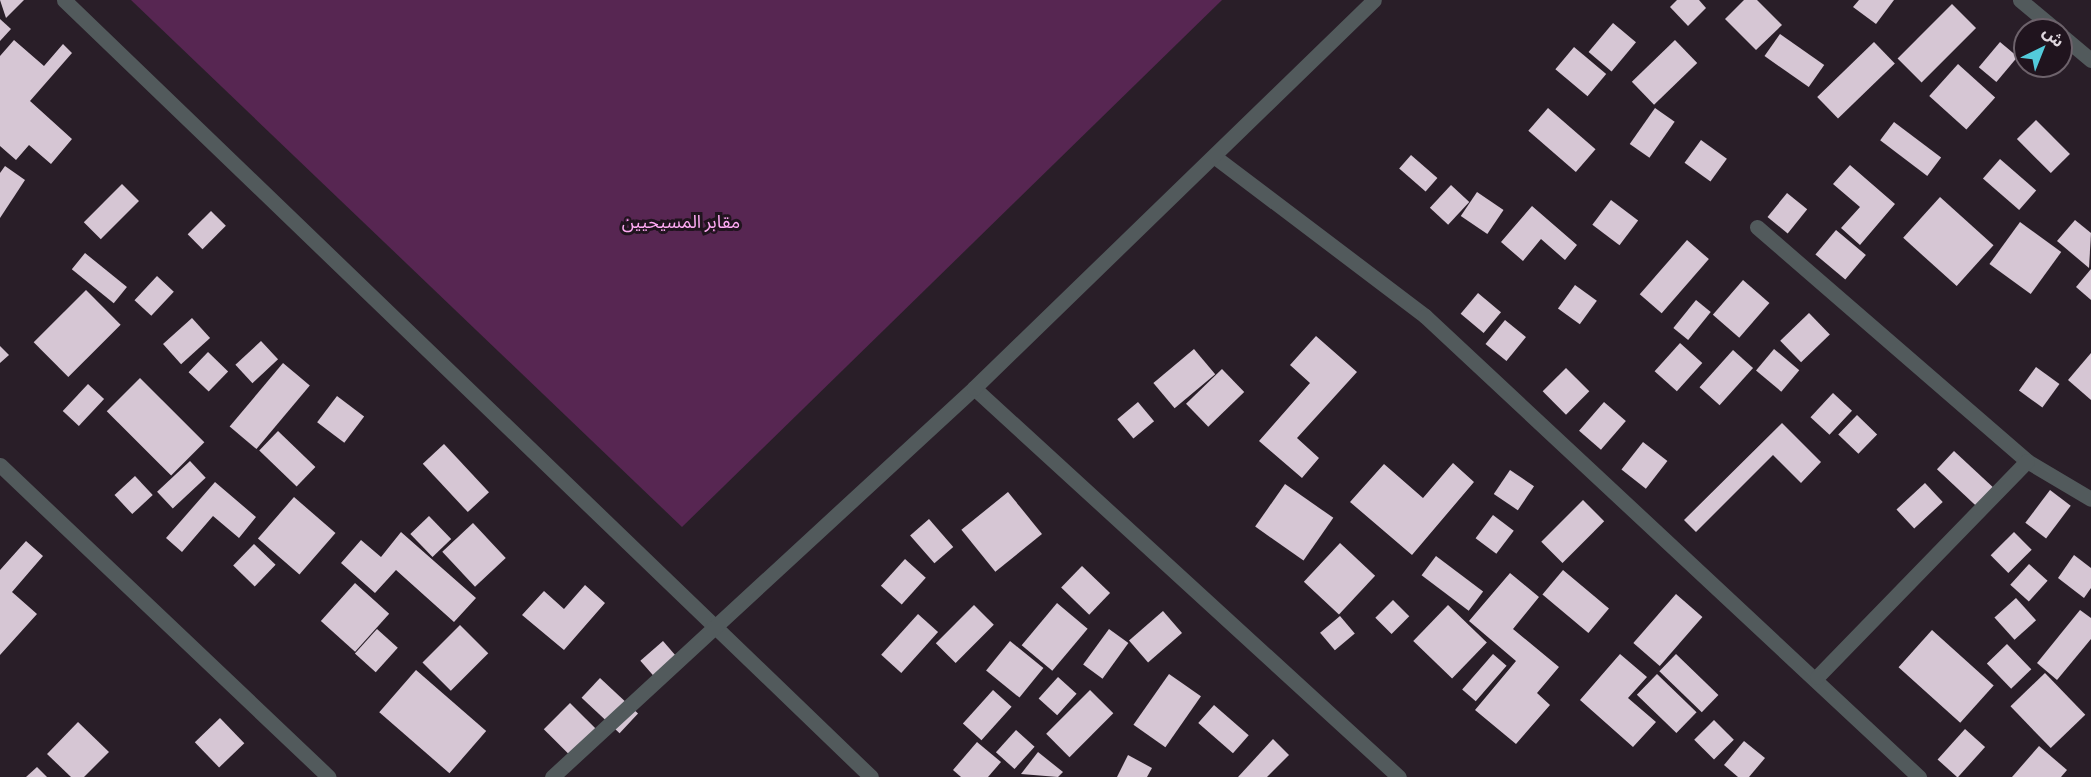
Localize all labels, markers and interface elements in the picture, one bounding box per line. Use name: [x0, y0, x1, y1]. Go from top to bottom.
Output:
north arrow: [2013, 18, 2073, 78]
text: ش: [2040, 22, 2069, 50]
park label: مقابر المسيحيين: [622, 210, 740, 232]

